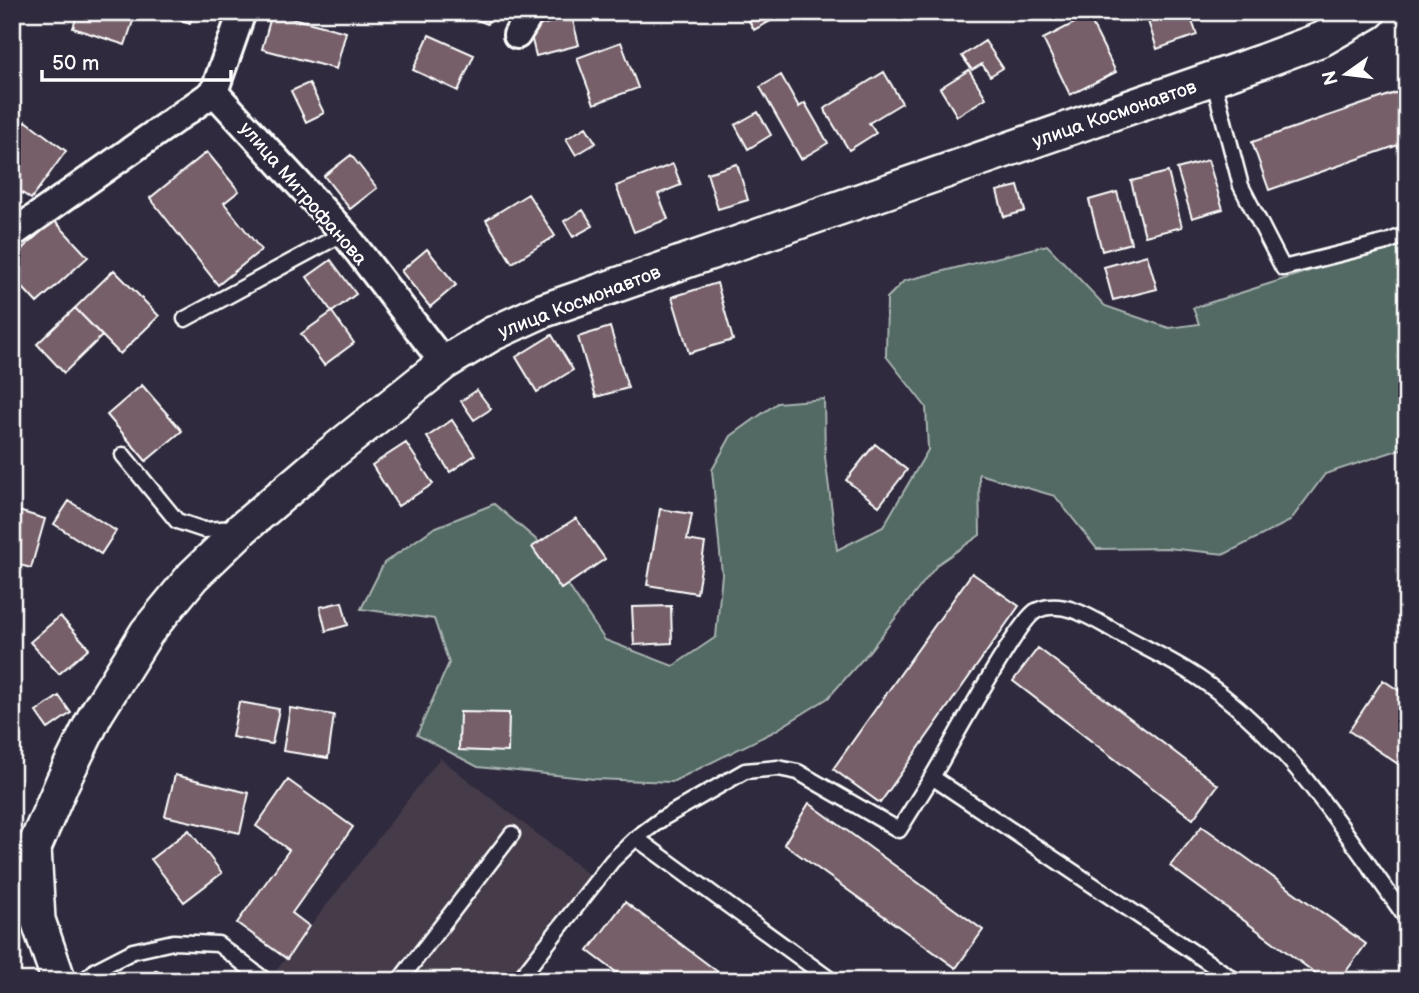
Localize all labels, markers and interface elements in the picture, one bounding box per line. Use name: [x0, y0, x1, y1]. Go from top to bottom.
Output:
scale bar: [42, 38, 231, 82]
north arrow: [1310, 38, 1380, 108]
text: 50 m: [52, 51, 99, 76]
text: N: [1318, 68, 1344, 87]
street label: улица Космонавтов: [1029, 76, 1200, 153]
street label: улица Митрофанова: [234, 118, 371, 270]
street label: улица Космонавтов: [495, 261, 664, 344]

